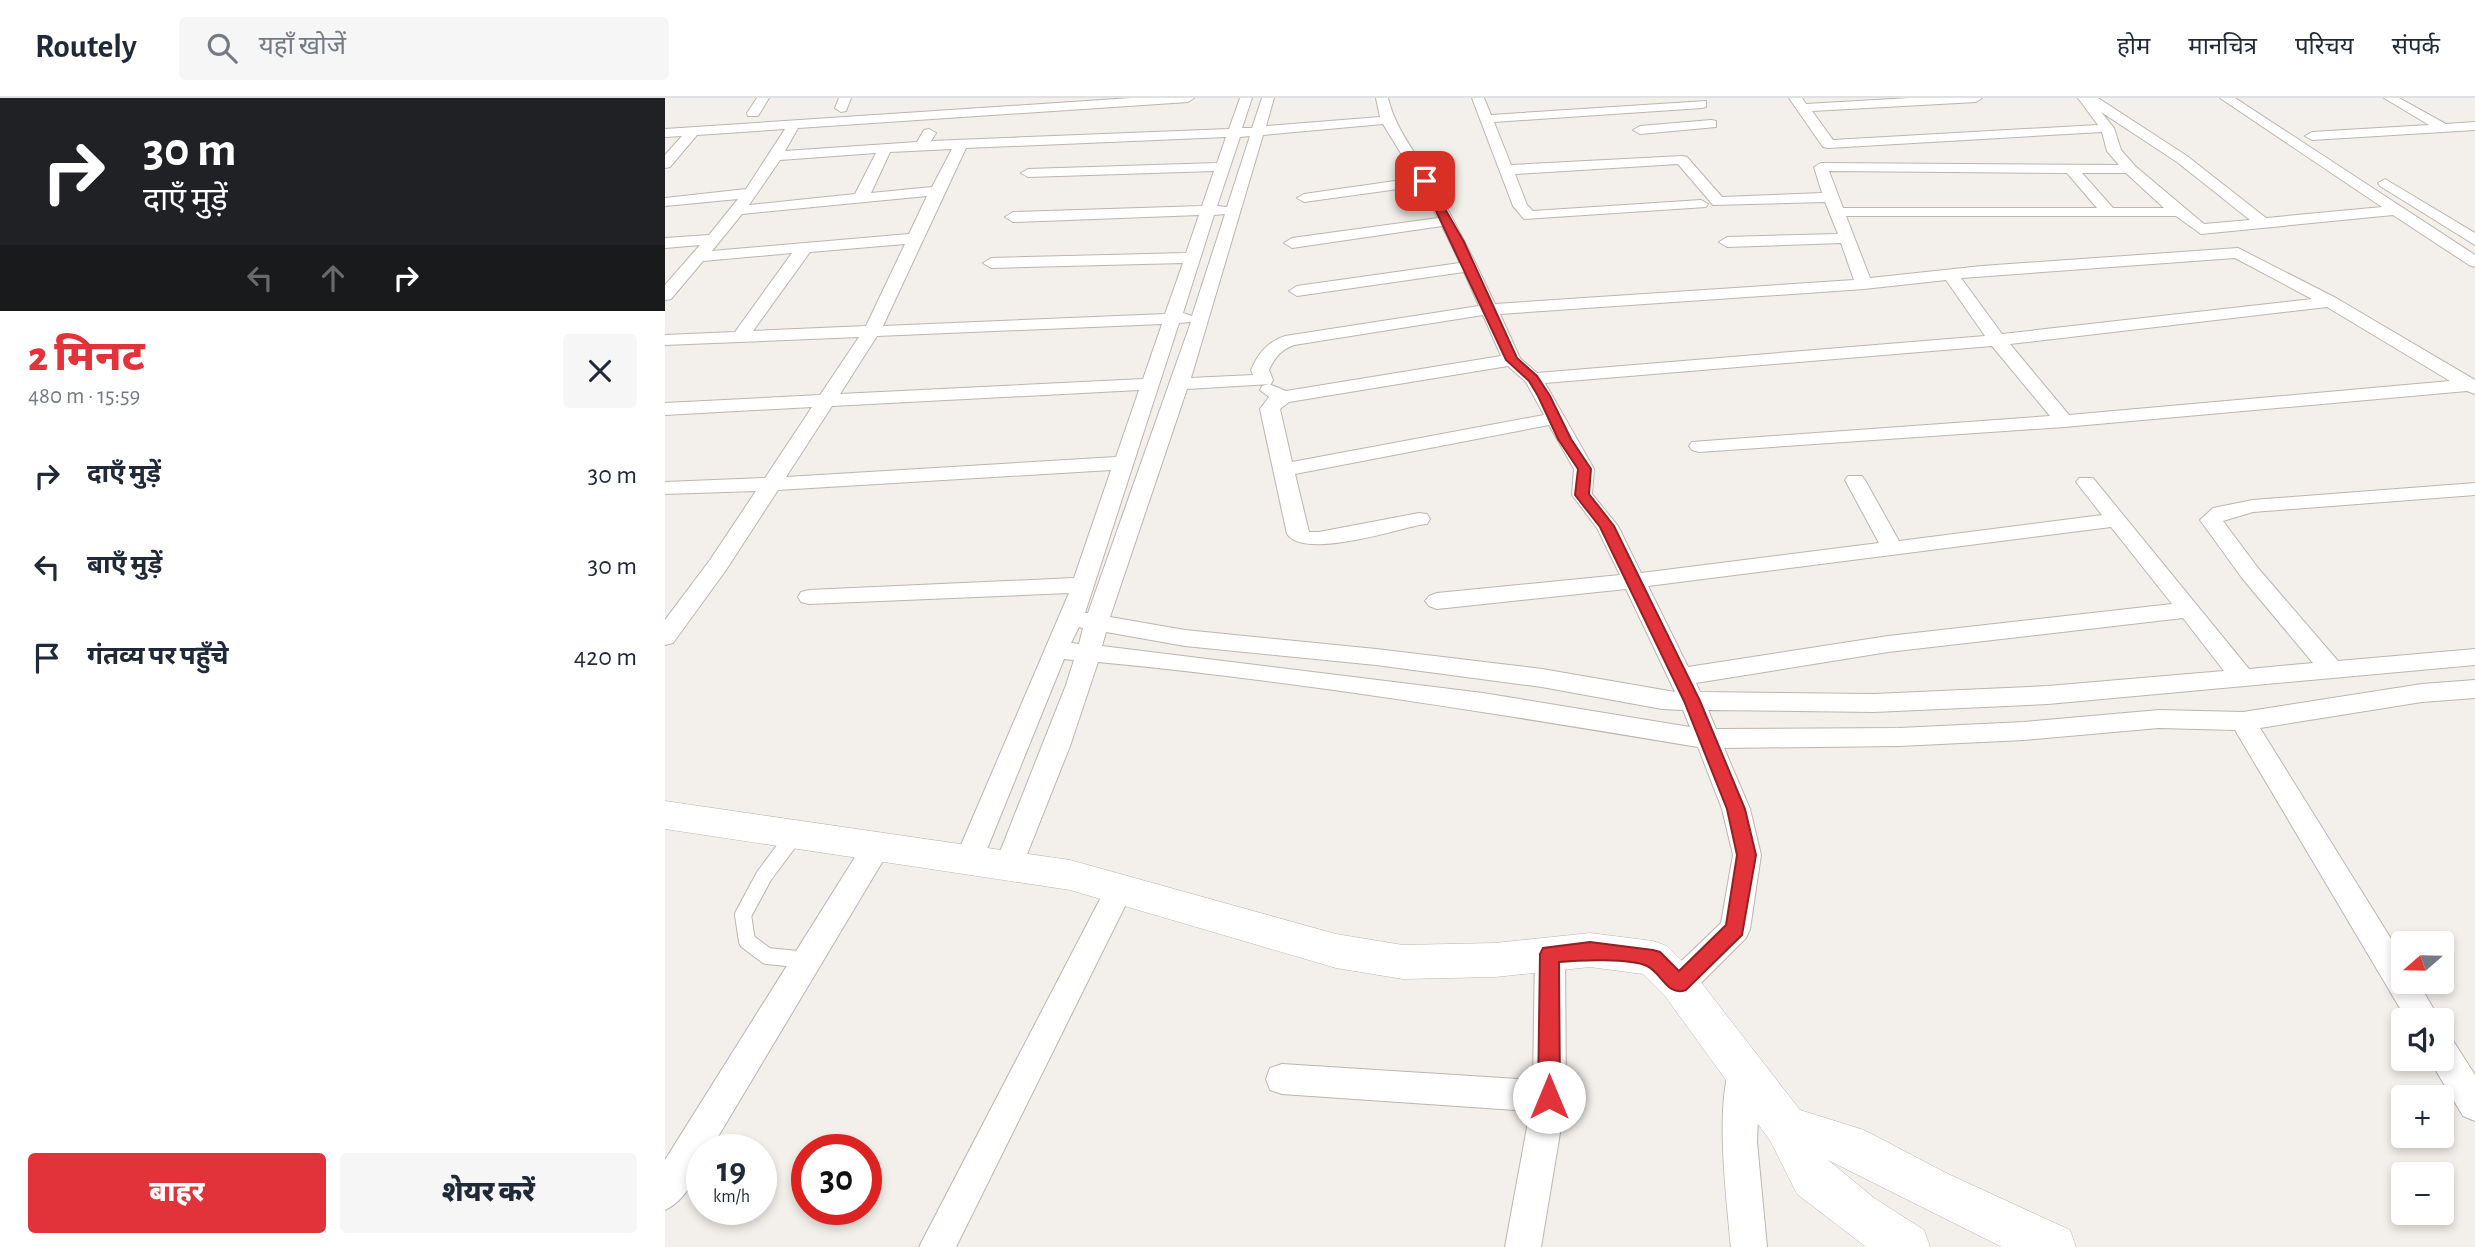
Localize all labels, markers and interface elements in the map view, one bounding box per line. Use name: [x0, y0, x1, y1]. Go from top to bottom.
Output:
search box: [179, 17, 669, 80]
icon: search: [203, 29, 241, 67]
text: Routely: [35, 31, 137, 64]
text: यहाँ खोजें: [259, 33, 346, 59]
text: होम: [2117, 35, 2150, 59]
text: मानचित्र: [2188, 35, 2257, 59]
text: परिचय: [2295, 35, 2354, 59]
text: संपर्क: [2392, 35, 2440, 59]
icon: right: [28, 126, 119, 217]
text: 30 m: [143, 126, 237, 175]
pin: [1395, 151, 1455, 211]
icon: arrive: [1406, 162, 1444, 200]
text: दाएँ मुड़ें: [143, 184, 228, 216]
icon: left: [241, 259, 279, 297]
icon: ahead: [314, 259, 352, 297]
icon: right: [387, 259, 425, 297]
button: close: [563, 334, 637, 408]
text: 2 मिनट: [28, 336, 145, 378]
text: 480 m · 15:59: [28, 385, 140, 408]
icon: right: [28, 457, 66, 495]
text: दाएँ मुड़ें: [87, 461, 161, 487]
text: 30 m: [587, 462, 637, 488]
icon: left: [28, 548, 66, 586]
text: बाएँ मुड़ें: [87, 552, 162, 578]
text: 30 m: [587, 553, 637, 579]
icon: arrive: [28, 639, 66, 677]
text: गंतव्य पर पहुँचे: [87, 643, 229, 669]
text: 420 m: [574, 644, 637, 670]
north arrow: [2391, 931, 2453, 994]
map controls: [2391, 931, 2454, 1225]
button: sound: [2391, 1008, 2454, 1071]
position arrow: [1512, 1060, 1586, 1134]
button: +: [2391, 1085, 2454, 1148]
speed limit sign: 30: [791, 1134, 882, 1225]
button: बाहर: [28, 1153, 326, 1233]
button: शेयर करें: [340, 1153, 637, 1233]
text: 19: [717, 1153, 746, 1188]
button: −: [2391, 1162, 2454, 1225]
text: km/h: [713, 1188, 750, 1206]

